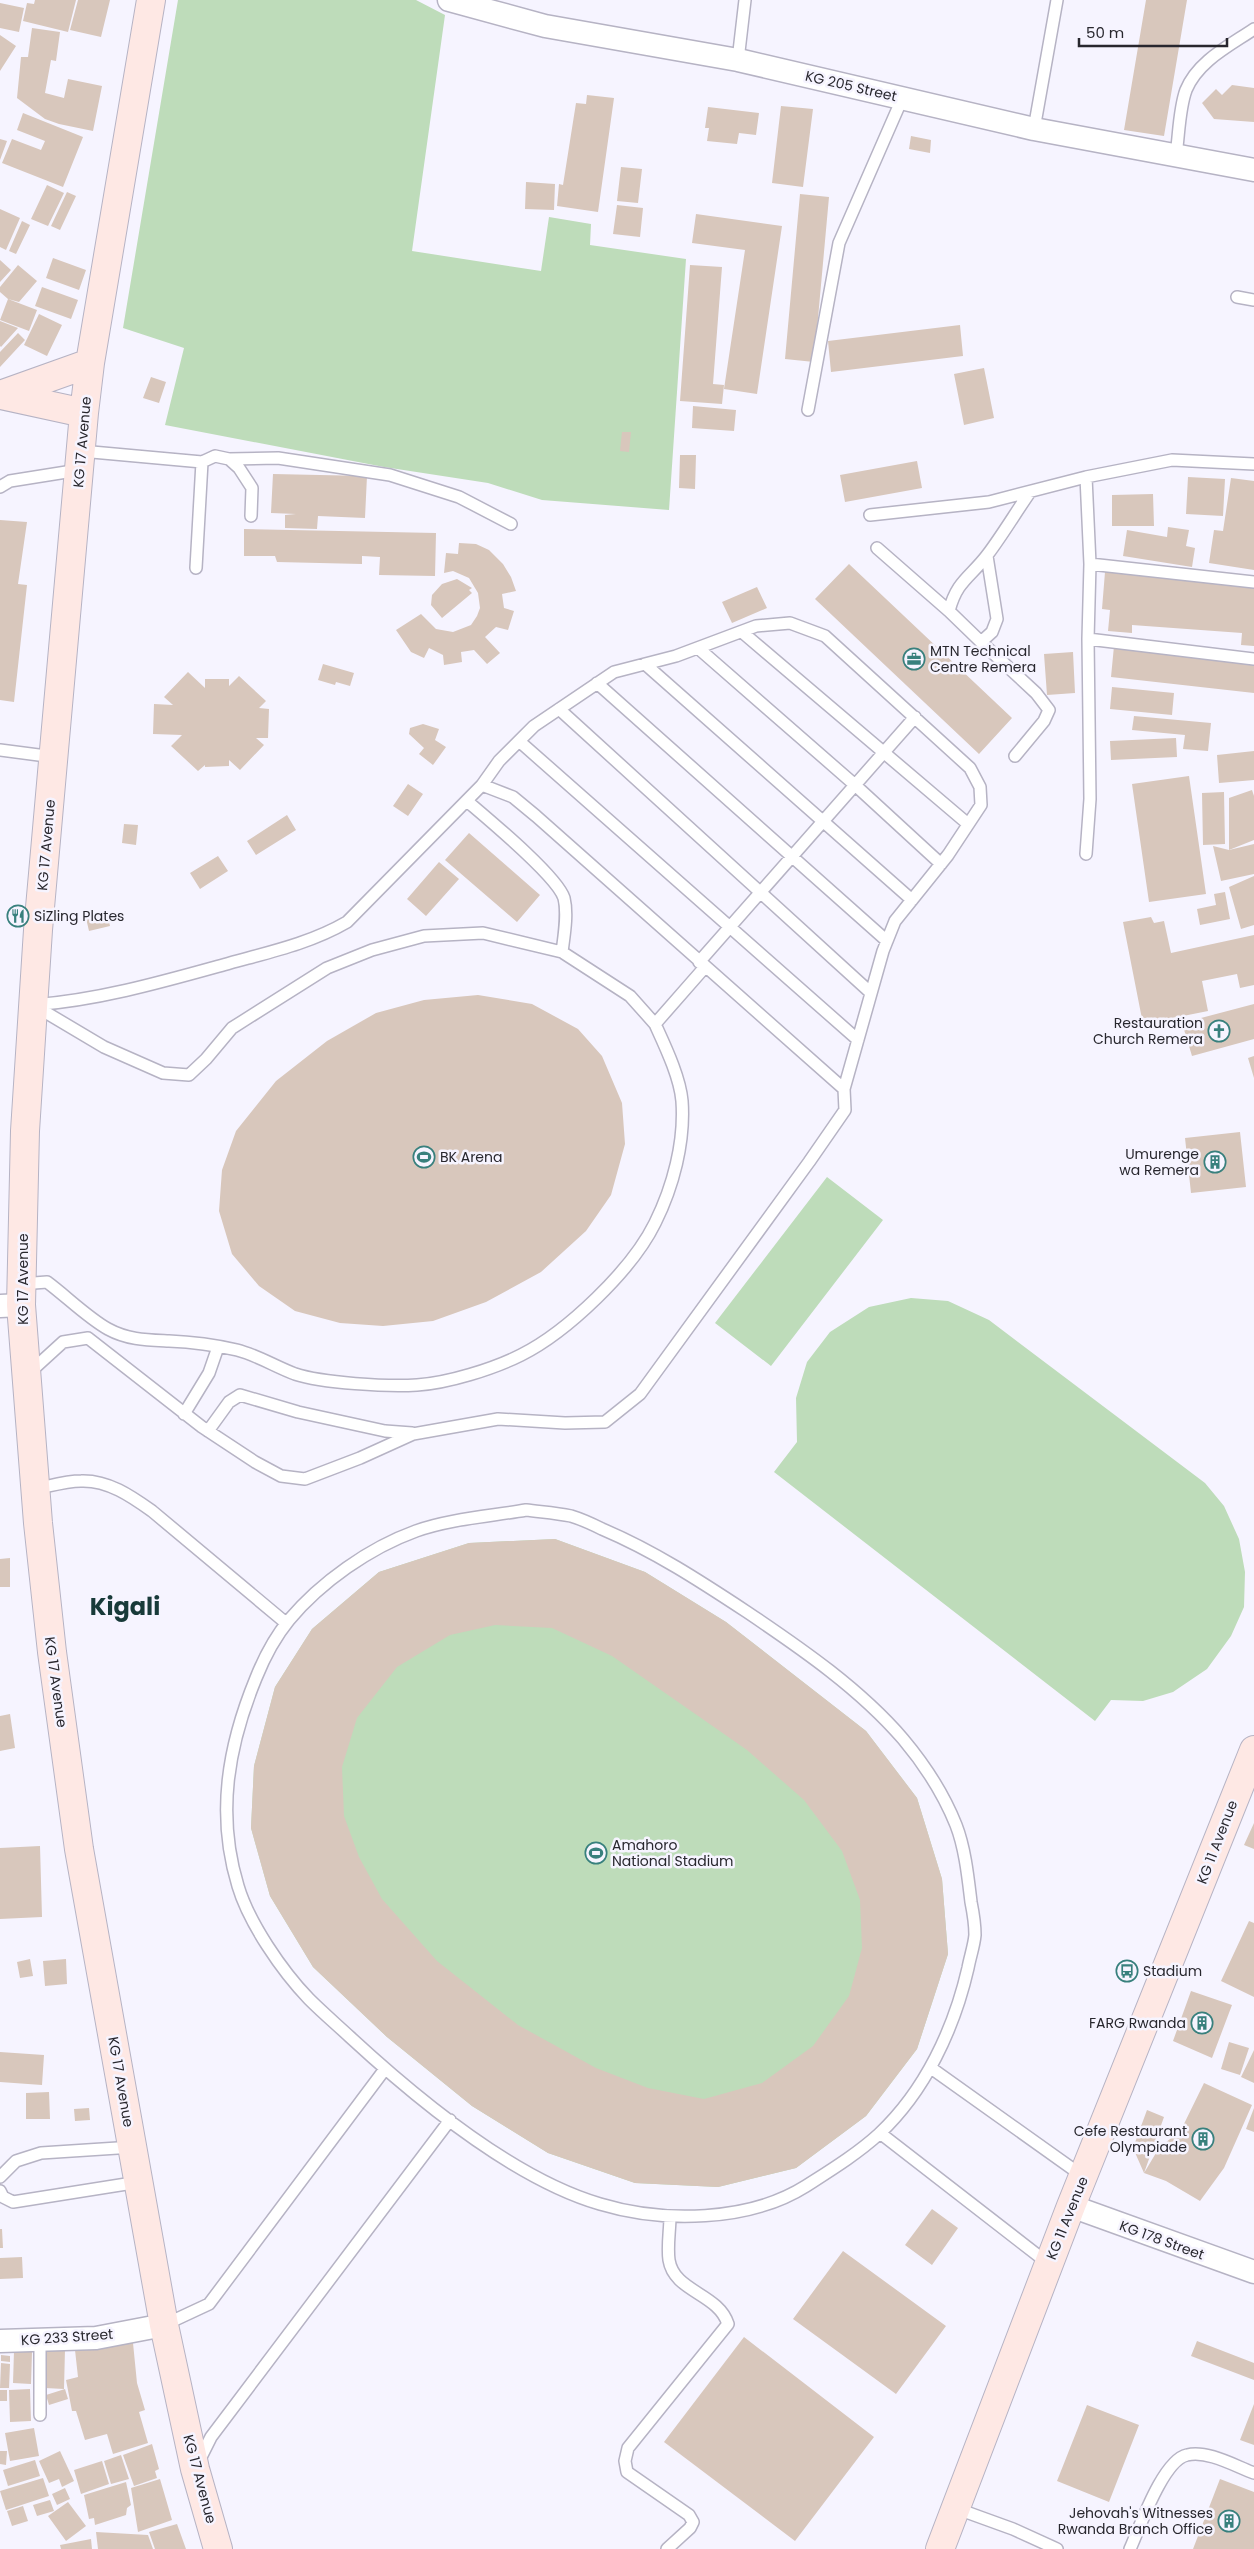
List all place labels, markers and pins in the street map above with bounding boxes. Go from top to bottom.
place label: MTN Technical Centre Remera [930,641,1036,677]
office icon: MTN Technical Centre Remera [902,647,926,671]
restaurant icon: SiZling Plates [6,904,30,928]
place label: SiZling Plates [34,906,124,926]
place label: Restauration Church Remera [1093,1013,1203,1049]
church icon: Restauration Church Remera [1207,1019,1231,1043]
place label: Umurenge wa Remera [1119,1144,1199,1180]
sports icon: BK Arena [412,1145,436,1169]
place label: BK Arena [440,1147,502,1167]
building icon: Umurenge wa Remera [1203,1150,1227,1174]
place label: Amahoro National Stadium [612,1835,733,1871]
sports icon: Amahoro National Stadium [584,1841,608,1865]
bus stop icon: Stadium [1115,1959,1139,1983]
place label: Stadium [1143,1961,1202,1981]
building icon: FARG Rwanda [1190,2011,1214,2035]
place label: FARG Rwanda [1089,2013,1186,2033]
place label: Cefe Restaurant Olympiade [1074,2121,1187,2157]
building icon: Cefe Restaurant Olympiade [1191,2127,1215,2151]
place label: Jehovah's Witnesses Rwanda Branch Office [1058,2503,1213,2539]
building icon: Jehovah's Witnesses Rwanda Branch Office [1217,2509,1241,2533]

